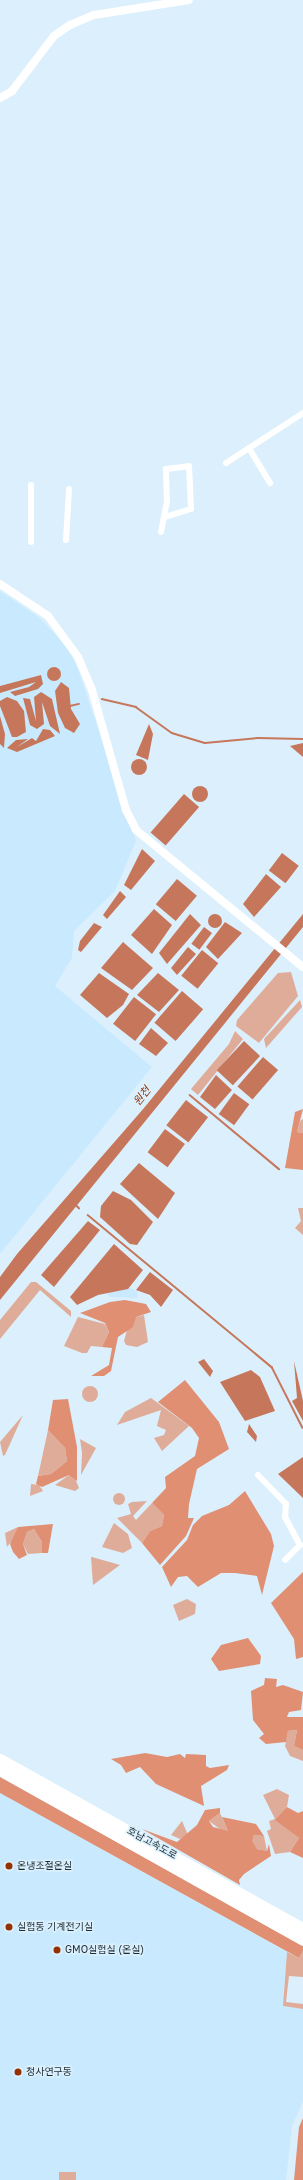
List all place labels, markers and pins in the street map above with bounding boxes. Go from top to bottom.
place label: 온냉조절온실 [17,1860,72,1872]
marker: 온냉조절온실 [4,1861,14,1871]
place label: 실험동 기계전기실 [17,1921,93,1933]
marker: 실험동 기계전기실 [4,1922,14,1932]
place label: GMO실험실 (온실) [65,1944,144,1956]
marker: GMO실험실 (온실) [52,1945,62,1955]
place label: 청사연구동 [26,2066,72,2078]
marker: 청사연구동 [13,2067,23,2077]

